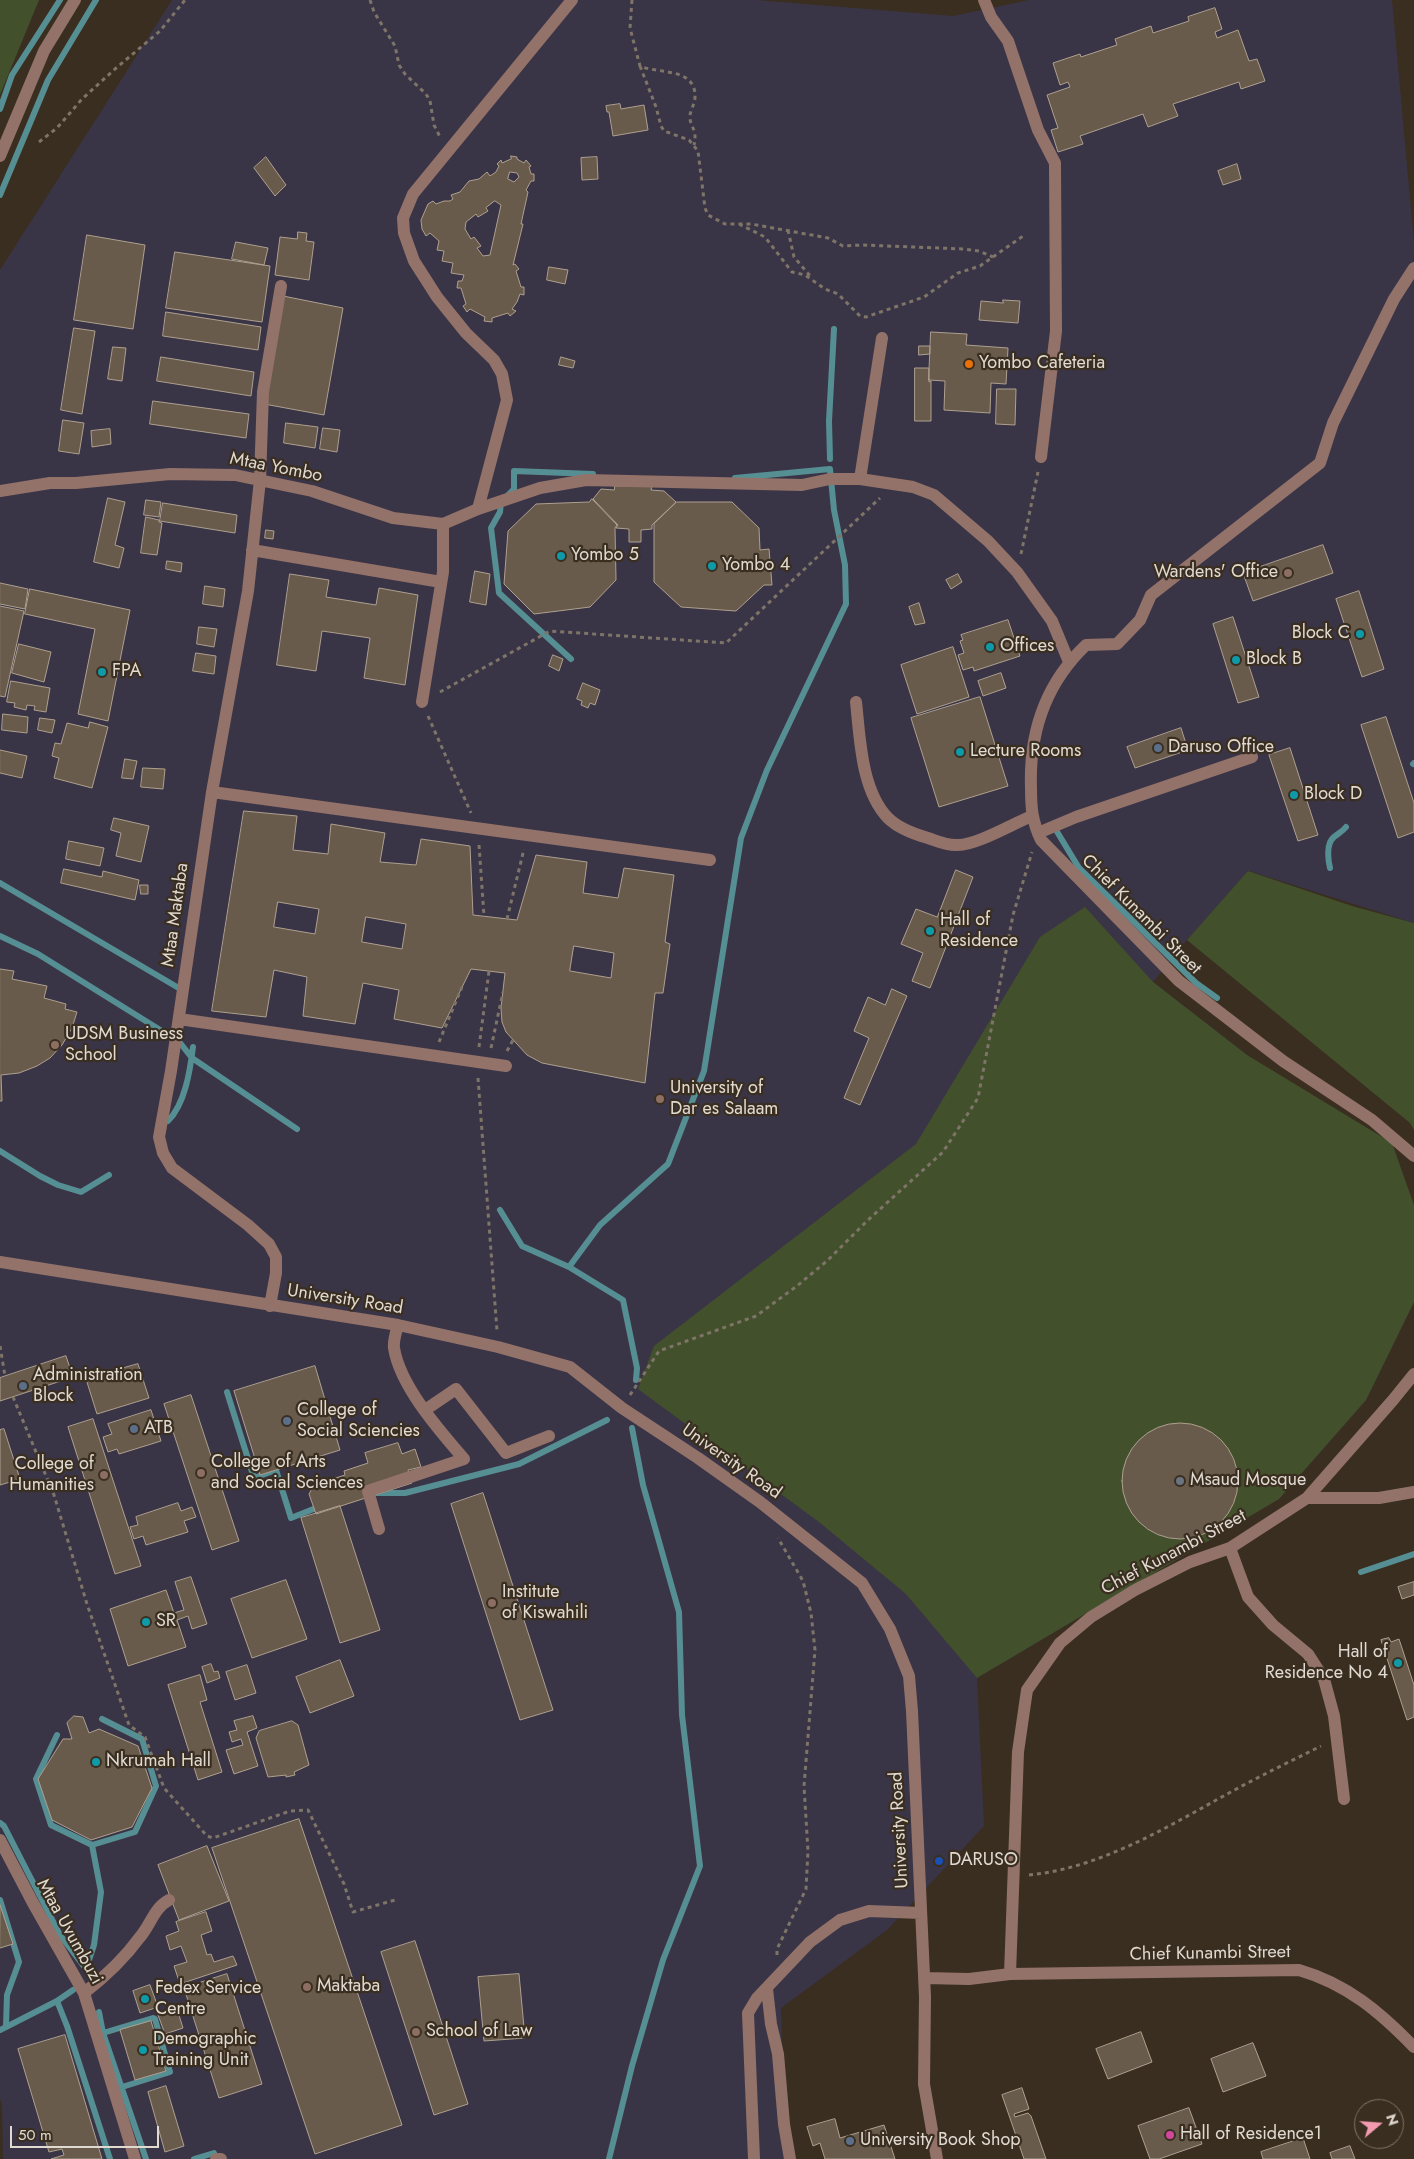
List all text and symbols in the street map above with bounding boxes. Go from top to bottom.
place label: Yombo Cafeteria [979,353,1105,375]
marker: Yombo Cafeteria [963,358,975,370]
street label: Mtaa Yombo [228,448,324,488]
place label: Yombo 5 [571,545,639,567]
marker: Yombo 5 [555,550,567,562]
place label: Yombo 4 [722,555,790,577]
marker: Yombo 4 [706,560,718,572]
place label: Wardens' Office [1154,562,1278,584]
marker: Wardens' Office [1282,567,1294,579]
place label: Block C [1292,623,1350,645]
marker: Block C [1354,628,1366,640]
place label: Offices [1000,636,1054,658]
marker: Offices [984,641,996,653]
place label: Block B [1246,649,1302,671]
marker: Block B [1230,654,1242,666]
place label: FPA [112,661,141,683]
marker: FPA [96,666,108,678]
place label: Daruso Office [1168,737,1274,759]
place label: Lecture Rooms [970,741,1081,763]
marker: Daruso Office [1152,742,1164,754]
marker: Lecture Rooms [954,746,966,758]
place label: Block D [1304,784,1362,806]
marker: Block D [1288,789,1300,801]
street label: Chief Kunambi Street [1077,851,1205,979]
street label: Mtaa Maktaba [158,862,194,968]
place label: Hall of Residence [940,910,1018,952]
marker: Hall of Residence [924,925,936,937]
place label: UDSM Business School [65,1024,183,1066]
marker: UDSM Business School [49,1039,61,1051]
place label: University of Dar es Salaam [670,1078,778,1120]
marker: University of Dar es Salaam [654,1093,666,1105]
street label: University Road [286,1280,404,1320]
place label: Administration Block [33,1365,143,1408]
marker: Administration Block [17,1380,29,1392]
place label: College of Social Sciencies [297,1400,420,1442]
marker: College of Social Sciencies [281,1415,293,1427]
place label: ATB [144,1418,173,1440]
street label: University Road [677,1420,785,1504]
marker: ATB [128,1423,140,1435]
place label: College of Arts and Social Sciences [211,1452,363,1495]
place label: College of Humanities [9,1454,94,1496]
marker: College of Arts and Social Sciences [195,1467,207,1479]
marker: College of Humanities [98,1469,110,1481]
place label: Msaud Mosque [1190,1470,1306,1492]
marker: Msaud Mosque [1174,1475,1186,1487]
street label: Chief Kunambi Street [1098,1506,1250,1600]
place label: Institute of Kiswahili [502,1582,588,1625]
marker: Institute of Kiswahili [486,1597,498,1609]
place label: SR [156,1611,176,1633]
marker: SR [140,1616,152,1628]
place label: Hall of Residence No 4 [1265,1642,1388,1685]
marker: Hall of Residence No 4 [1392,1657,1404,1669]
place label: Nkrumah Hall [106,1751,211,1773]
marker: Nkrumah Hall [90,1756,102,1768]
street label: University Road [886,1771,914,1889]
place label: DARUSO [949,1850,1018,1872]
marker: DARUSO [933,1855,945,1867]
street label: Mtaa Uvumbuzi [31,1876,107,1988]
street label: Chief Kunambi Street [1129,1942,1291,1966]
place label: Maktaba [317,1976,380,1998]
place label: Fedex Service Centre [155,1978,261,2020]
marker: Maktaba [301,1981,313,1993]
marker: Fedex Service Centre [139,1993,151,2005]
place label: School of Law [426,2021,532,2043]
marker: School of Law [410,2026,422,2038]
place label: Demographic Training Unit [153,2029,256,2072]
marker: Demographic Training Unit [137,2044,149,2056]
north arrow [1354,2099,1404,2149]
text: N [1381,2111,1404,2128]
scale bar [12,2116,161,2148]
text: 50 m [18,2124,52,2146]
place label: Hall of Residence1 [1180,2124,1322,2146]
marker: Hall of Residence1 [1164,2129,1176,2141]
place label: University Book Shop [860,2130,1020,2152]
marker: University Book Shop [844,2135,856,2147]

